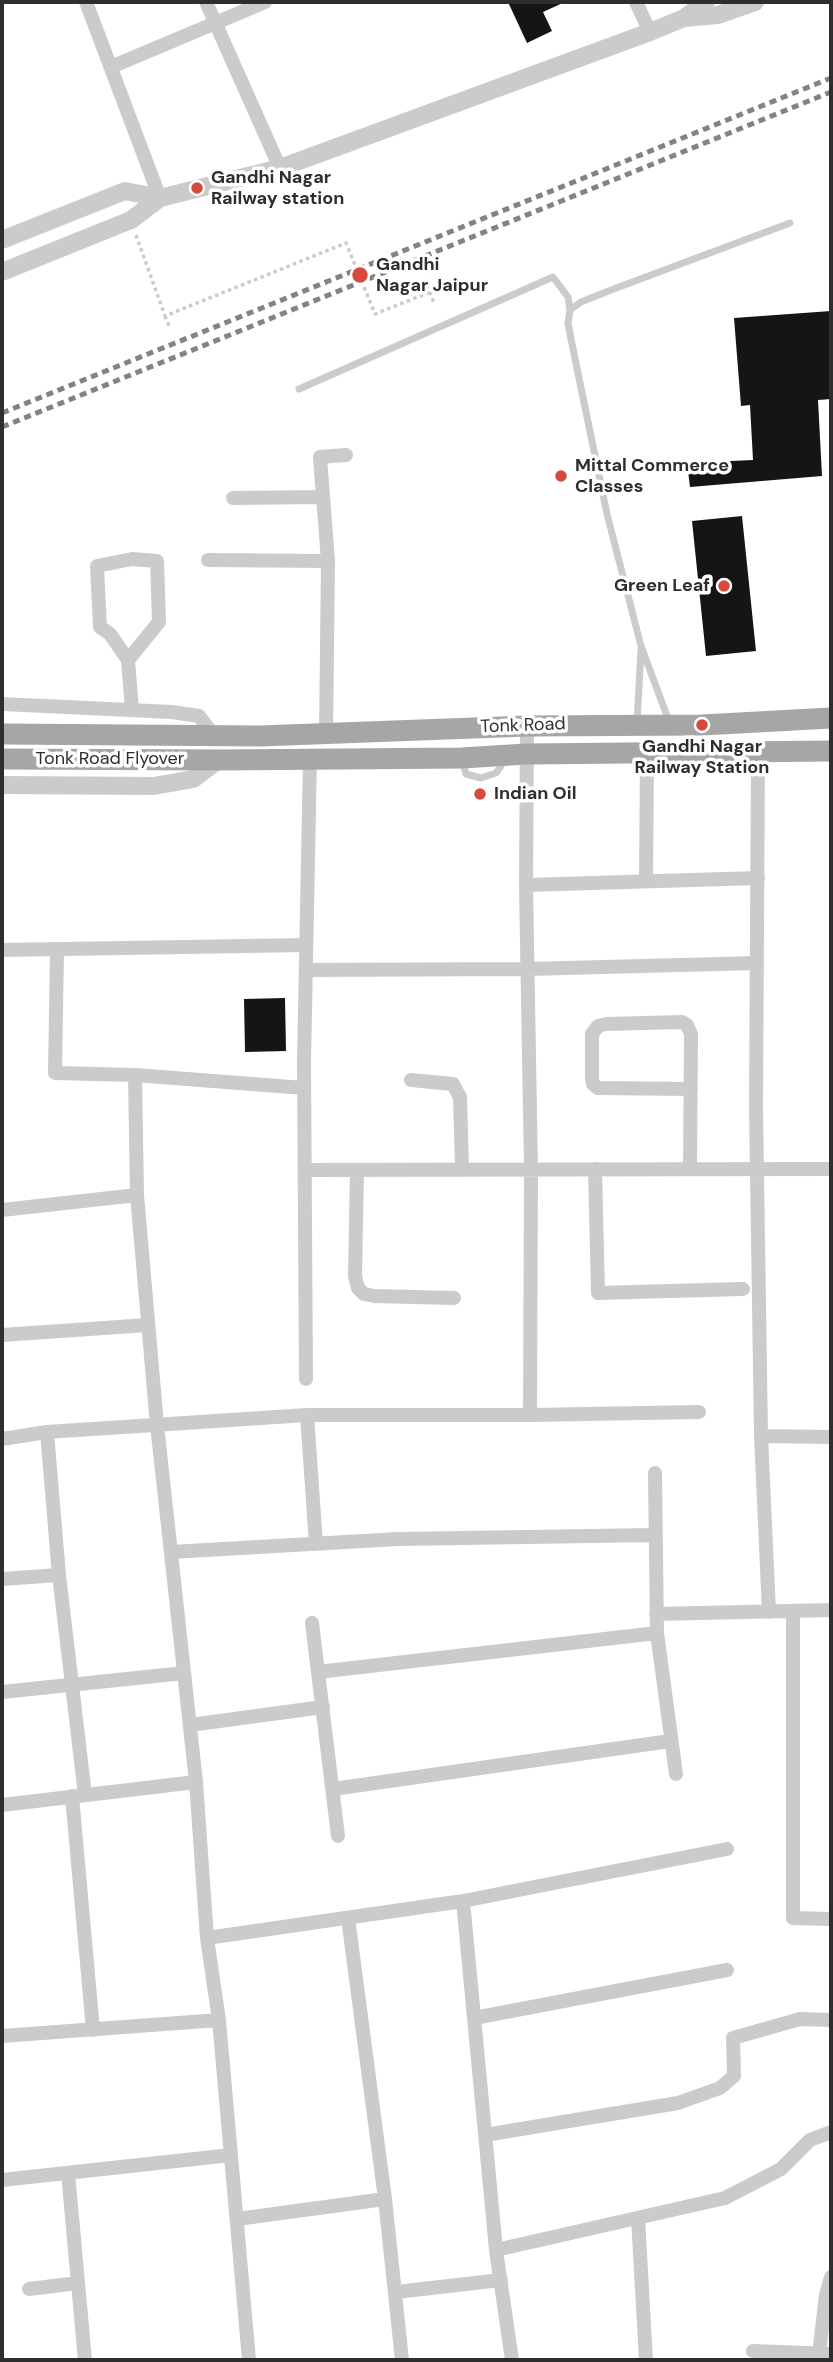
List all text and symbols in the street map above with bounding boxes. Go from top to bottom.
place label: Gandhi Nagar Railway station [211,167,344,210]
marker: Gandhi Nagar Railway station [189,180,205,196]
place label: Gandhi Nagar Jaipur [376,254,488,296]
marker: Gandhi Nagar Jaipur [350,265,370,285]
place label: Mittal Commerce Classes [575,455,729,498]
marker: Mittal Commerce Classes [553,468,569,484]
place label: Green Leaf [614,575,710,597]
marker: Green Leaf [716,578,732,594]
street label: Tonk Road [480,714,566,738]
marker: Gandhi Nagar Railway Station [694,717,710,733]
place label: Gandhi Nagar Railway Station [635,736,769,778]
street label: Tonk Road Flyover [36,748,184,770]
place label: Indian Oil [494,783,576,805]
marker: Indian Oil [472,786,488,802]

